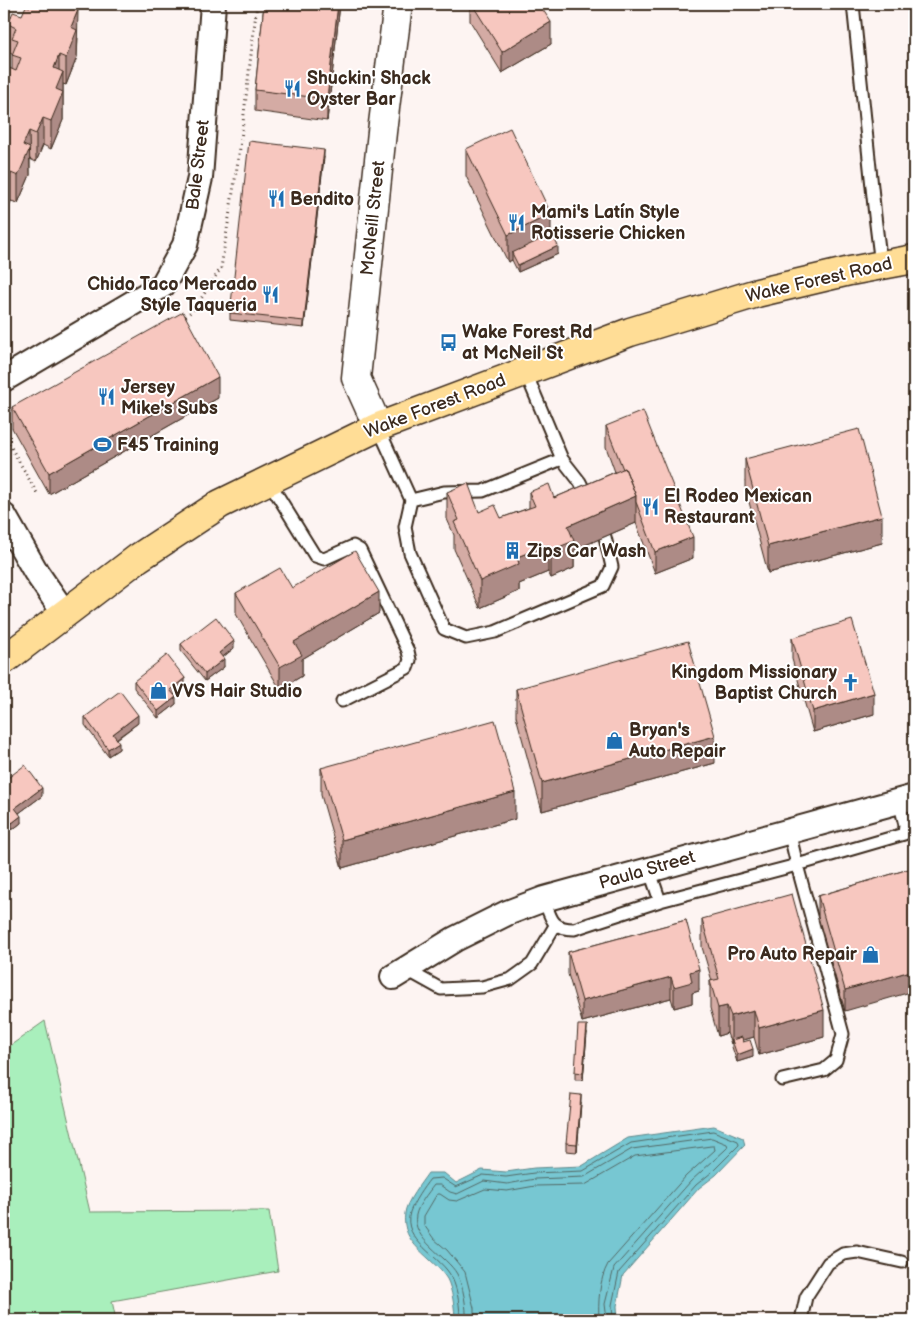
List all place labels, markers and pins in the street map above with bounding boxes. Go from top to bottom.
place label: Shuckin' Shack Oyster Bar [307,68,431,110]
restaurant icon: Shuckin' Shack Oyster Bar [283,78,303,98]
restaurant icon: Bendito [266,189,286,209]
place label: Bendito [290,189,354,210]
place label: Mami's Latín Style Rotisserie Chicken [531,202,685,244]
restaurant icon: Mami's Latín Style Rotisserie Chicken [507,212,527,232]
place label: Chido Taco Mercado Style Taqueria [87,274,257,316]
restaurant icon: Chido Taco Mercado Style Taqueria [261,284,281,304]
place label: Wake Forest Rd at McNeil St [462,322,593,364]
bus stop icon: Wake Forest Rd at McNeil St [438,332,458,352]
place label: Jersey Mike's Subs [121,377,218,419]
restaurant icon: Jersey Mike's Subs [97,387,117,407]
sports icon: F45 Training [93,435,113,455]
place label: F45 Training [117,435,219,456]
place label: El Rodeo Mexican Restaurant [664,486,812,528]
restaurant icon: El Rodeo Mexican Restaurant [640,496,660,516]
building icon: Zips Car Wash [503,541,523,561]
place label: Zips Car Wash [527,541,646,562]
place label: Kingdom Missionary Baptist Church [671,662,838,704]
church icon: Kingdom Missionary Baptist Church [841,672,861,692]
shop icon: VVS Hair Studio [148,681,168,701]
place label: VVS Hair Studio [172,681,302,702]
place label: Bryan's Auto Repair [628,720,727,762]
shop icon: Bryan's Auto Repair [605,730,625,750]
place label: Pro Auto Repair [727,944,858,965]
shop icon: Pro Auto Repair [861,944,881,964]

